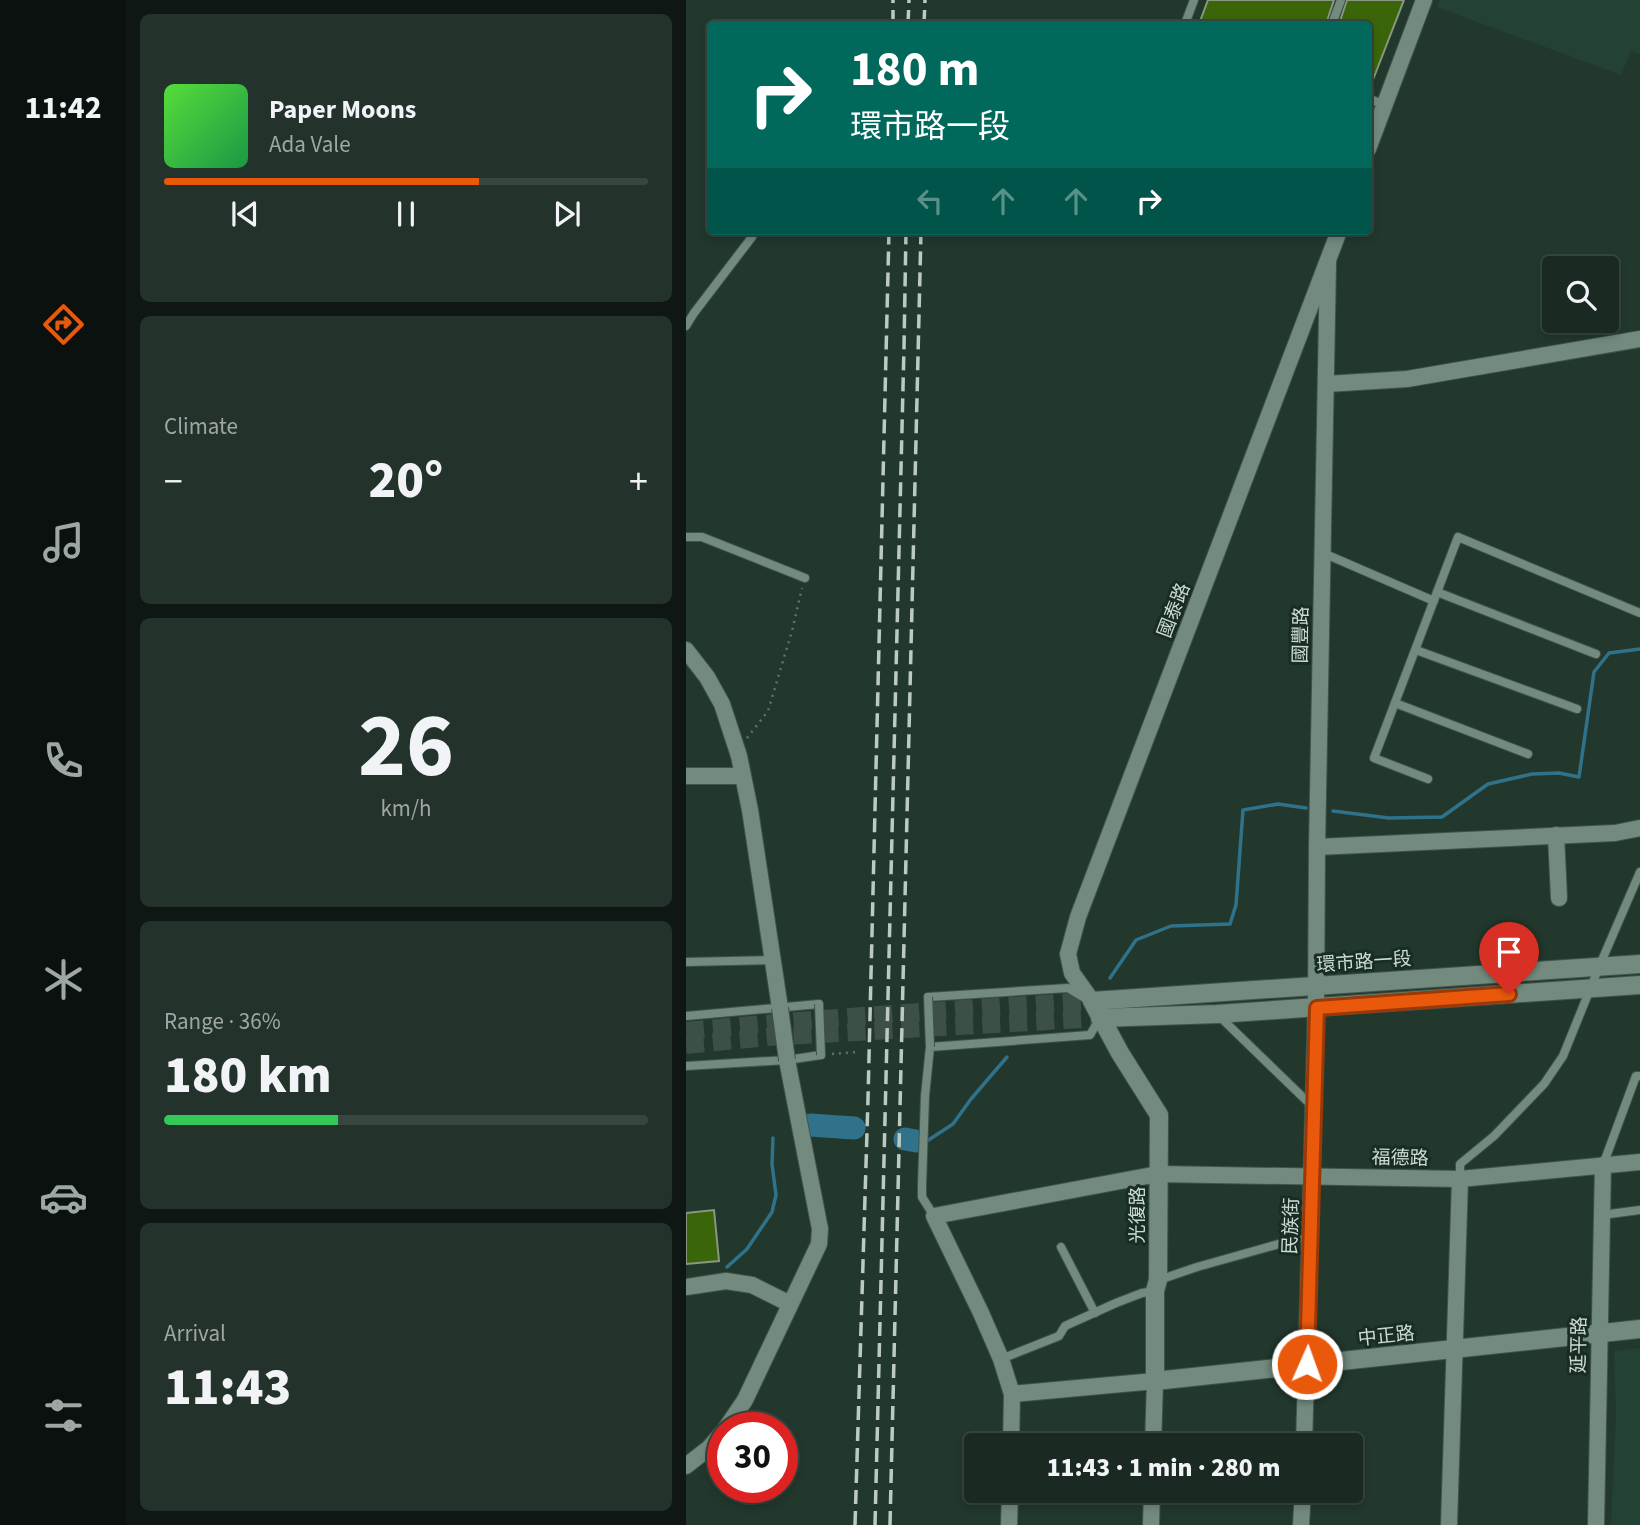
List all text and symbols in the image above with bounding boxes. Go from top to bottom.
text: 180 m [850,35,979,105]
icon: right [735,49,826,140]
text: 11:42 [24,85,102,131]
text: Paper Moons [269,91,416,128]
text: 環市路一段 [850,104,1010,150]
text: Ada Vale [269,128,351,161]
icon: left [911,182,949,220]
icon: ahead [984,182,1022,220]
icon: ahead [1057,182,1095,220]
icon: right [1130,182,1168,220]
icon: previous [226,195,264,233]
icon: pause [387,195,425,233]
icon: next [548,195,586,233]
map controls [1542,256,1619,333]
button: search [1542,256,1619,333]
icon: directions [39,300,88,349]
text: Climate [164,410,238,443]
text: 20° [369,444,443,518]
text: − [164,455,183,509]
text: + [629,455,648,509]
icon: music [39,518,88,567]
street label: 國泰路 [1152,579,1197,642]
street label: 國豐路 [1288,606,1315,664]
text: 26 [358,682,454,811]
icon: phone [39,736,88,785]
text: km/h [380,792,432,825]
pin [1479,922,1539,994]
icon: arrive [1490,933,1528,971]
street label: 環市路一段 [1316,946,1412,979]
icon: climate [39,955,88,1004]
text: Range · 36% [164,1005,281,1038]
text: 180 km [164,1039,332,1113]
street label: 福德路 [1371,1145,1429,1172]
icon: car [39,1173,88,1222]
street label: 光復路 [1125,1186,1152,1244]
street label: 民族街 [1277,1197,1306,1255]
street label: 延平路 [1566,1316,1593,1374]
text: Arrival [164,1317,226,1350]
street label: 中正路 [1356,1320,1416,1353]
position arrow [1270,1327,1344,1401]
text: 11:43 [164,1351,291,1425]
icon: filters [39,1391,88,1440]
speed limit sign: 30 [707,1412,798,1503]
text: 11:43 · 1 min · 280 m [1047,1449,1280,1486]

